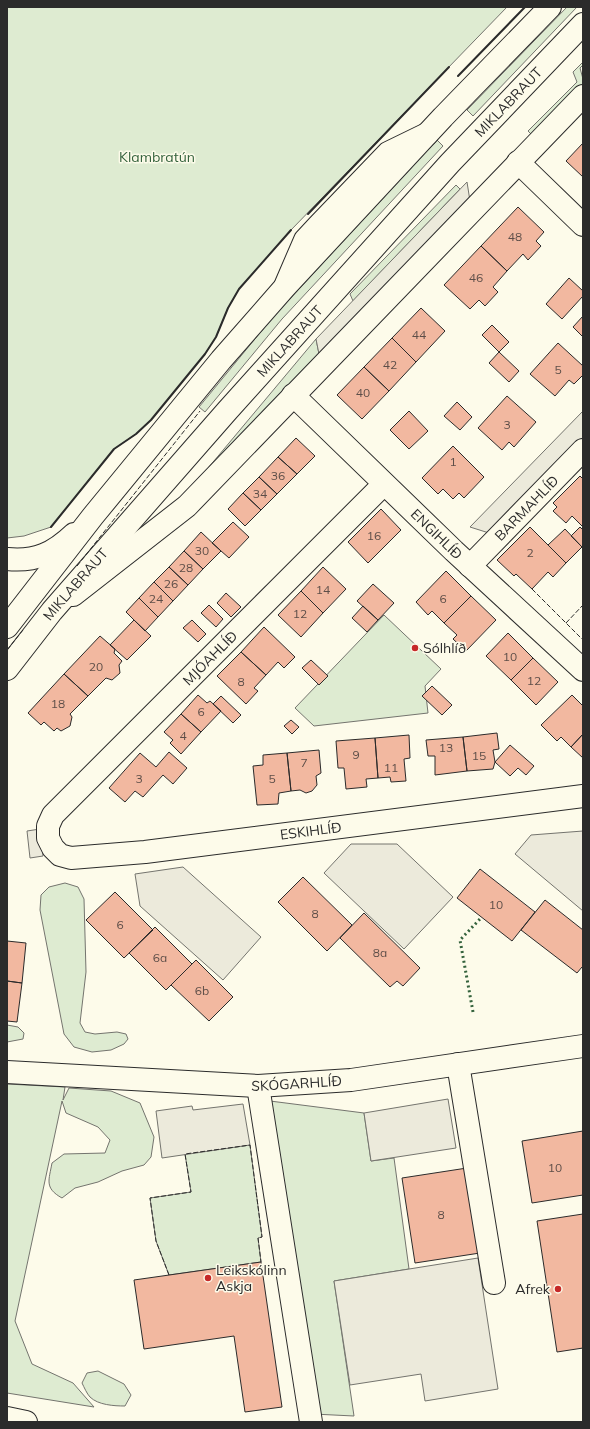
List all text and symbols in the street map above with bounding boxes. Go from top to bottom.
street label: MIKLABRAUT [471,63,546,141]
park label: Klambratún [119,148,195,166]
house number: 48 [508,229,522,244]
house number: 46 [469,270,483,285]
street label: MIKLABRAUT [253,301,327,381]
house number: 44 [412,327,426,342]
house number: 42 [383,357,397,372]
house number: 5 [554,362,562,377]
house number: 40 [356,385,370,400]
house number: 3 [503,417,511,432]
house number: 1 [449,454,457,469]
house number: 36 [271,468,285,483]
street label: BARMAHLÍÐ [491,472,562,544]
house number: 34 [253,486,267,501]
street label: ENGIHLÍÐ [407,505,466,563]
house number: 16 [367,528,381,543]
house number: 30 [195,543,209,558]
street label: MIKLABRAUT [39,544,112,624]
house number: 2 [526,545,534,560]
house number: 28 [179,560,193,575]
house number: 26 [164,576,178,591]
house number: 14 [316,582,330,597]
house number: 24 [149,591,163,606]
house number: 6 [439,591,447,606]
house number: 12 [293,606,307,621]
street label: MJÓAHLÍÐ [179,627,241,689]
place label: Sólhlíð [423,639,466,657]
marker: Sólhlíð [410,643,420,653]
house number: 10 [503,649,517,664]
house number: 20 [89,659,103,674]
house number: 12 [527,673,541,688]
house number: 8 [237,674,245,689]
house number: 18 [51,696,65,711]
house number: 6 [197,704,205,719]
house number: 4 [179,728,187,743]
house number: 13 [439,740,453,755]
house number: 9 [352,747,360,762]
house number: 15 [472,748,486,763]
house number: 7 [300,755,308,770]
house number: 11 [384,760,398,775]
house number: 3 [135,771,143,786]
house number: 5 [268,771,276,786]
street label: ESKIHLÍÐ [279,818,343,844]
house number: 10 [489,897,503,912]
house number: 8 [311,906,319,921]
house number: 6 [116,917,124,932]
house number: 8a [373,945,387,960]
house number: 6a [153,950,167,965]
house number: 6b [195,983,209,998]
street label: SKÓGARHLÍÐ [251,1072,342,1095]
house number: 10 [548,1160,562,1175]
house number: 8 [437,1207,445,1222]
place label: Leikskólinn Askja [216,1261,287,1295]
marker: Leikskólinn Askja [203,1273,213,1283]
place label: Afrek [515,1280,551,1298]
marker: Afrek [553,1284,563,1294]

